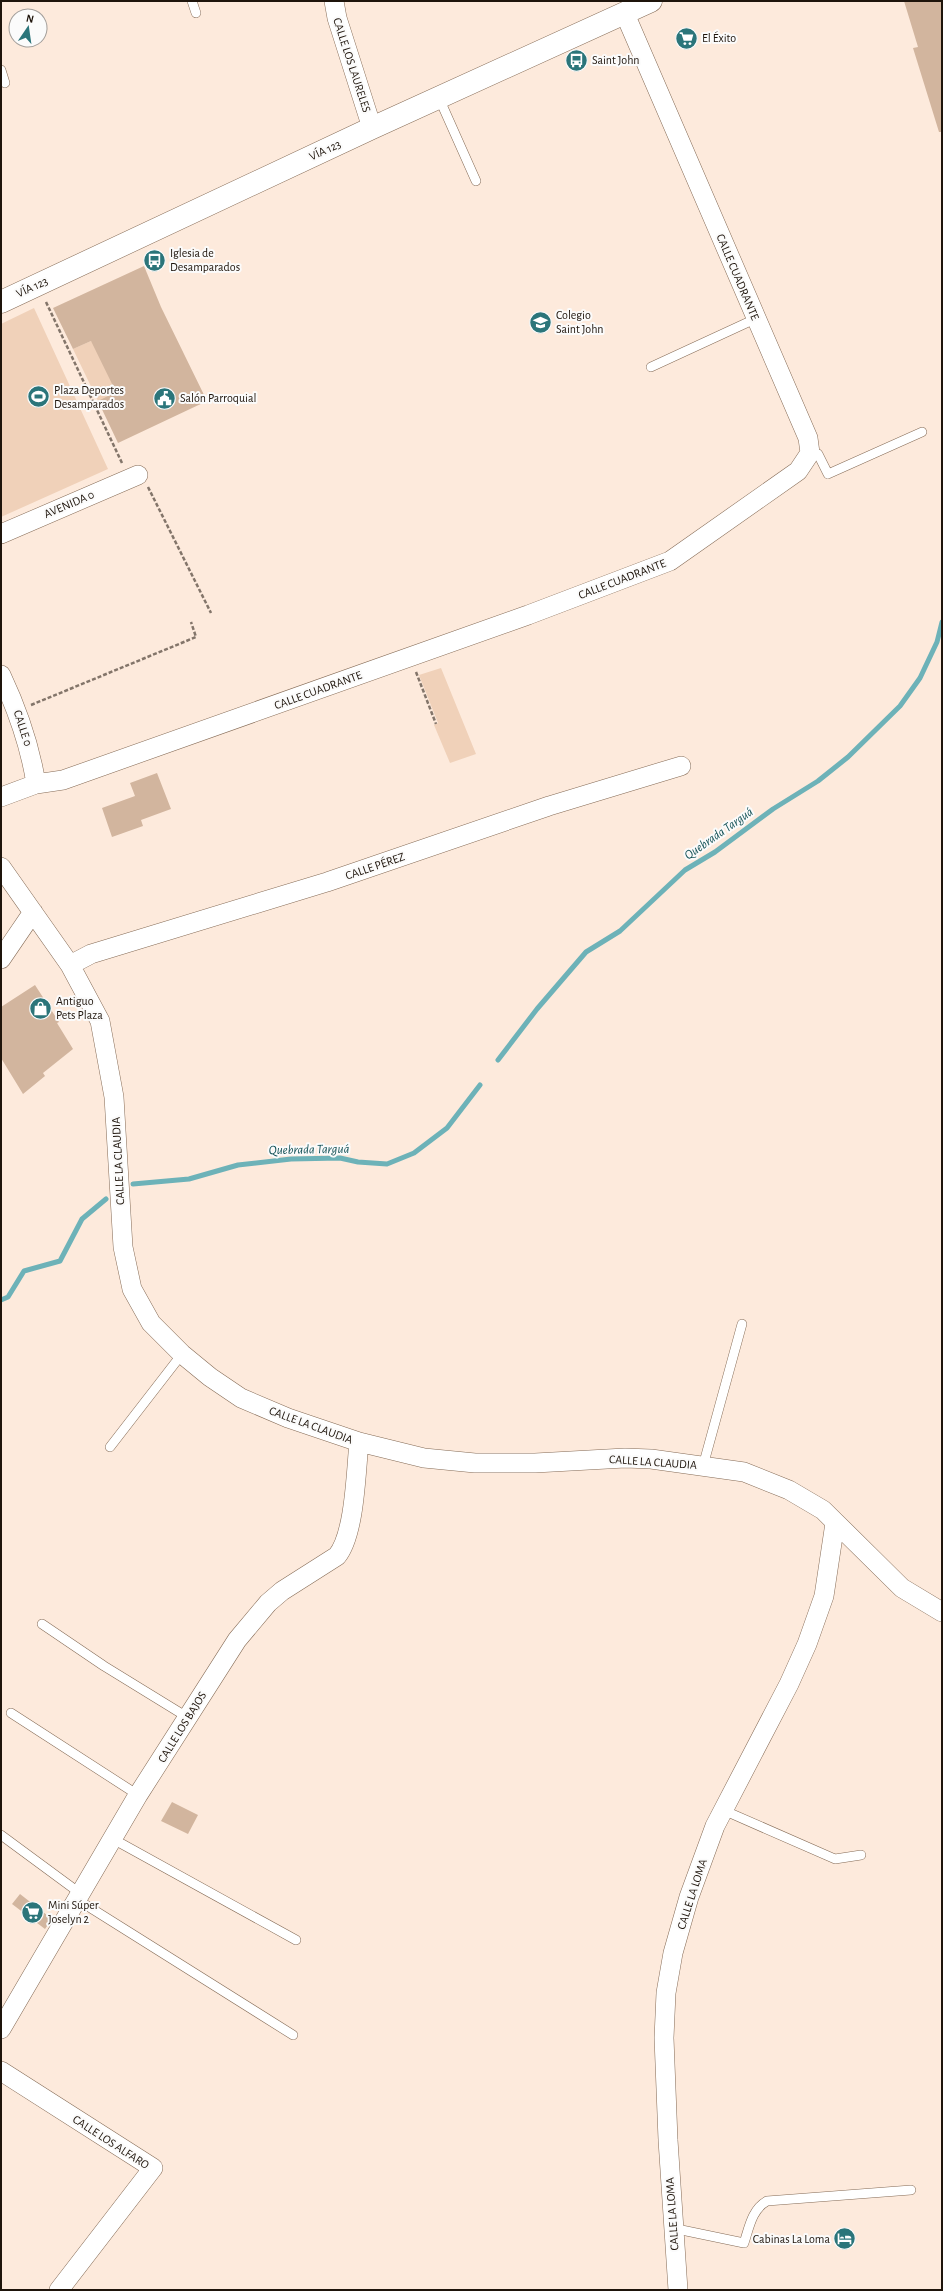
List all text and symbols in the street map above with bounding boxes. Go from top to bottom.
north arrow [8,8,48,48]
text: N [25,13,35,25]
street label: CALLE LOS LAURELES [331,16,373,114]
supermarket icon: El Éxito [673,25,699,51]
place label: El Éxito [702,31,736,44]
bus stop icon: Saint John [563,47,589,73]
place label: Saint John [592,54,640,66]
street label: VÍA 123 [307,137,343,163]
street label: CALLE CUADRANTE [714,232,762,322]
bus stop icon: Iglesia de Desamparados [142,247,168,273]
place label: Iglesia de Desamparados [170,247,240,273]
street label: VÍA 123 [14,274,50,300]
school or university icon: Colegio Saint John [528,309,554,335]
place label: Colegio Saint John [556,309,604,335]
sports icon: Plaza Deportes Desamparados [25,384,51,410]
place label: Plaza Deportes Desamparados [54,384,124,410]
public building icon: Salón Parroquial [152,385,178,411]
place label: Salón Parroquial [180,392,257,404]
street label: AVENIDA 0 [42,488,96,520]
street label: CALLE CUADRANTE [577,557,668,601]
street label: CALLE CUADRANTE [273,668,364,711]
street label: CALLE 0 [12,708,34,748]
water label: Quebrada Targuá [682,805,756,862]
street label: CALLE PÉREZ [344,849,406,882]
shop icon: Antiguo Pets Plaza [27,995,53,1021]
place label: Antiguo Pets Plaza [56,995,103,1021]
street label: CALLE LA CLAUDIA [110,1117,126,1205]
water label: Quebrada Targuá [269,1143,350,1157]
street label: CALLE LA CLAUDIA [267,1404,355,1446]
street label: CALLE LA CLAUDIA [609,1453,697,1471]
street label: CALLE LOS BAJOS [155,1689,209,1765]
street label: CALLE LA LOMA [675,1857,709,1931]
supermarket icon: Mini Súper Joselyn 2 [20,1899,46,1925]
place label: Mini Súper Joselyn 2 [48,1899,99,1926]
street label: CALLE LOS ALFARO [71,2113,152,2171]
street label: CALLE LA LOMA [663,2177,681,2251]
hotel icon: Cabinas La Loma [832,2226,858,2252]
place label: Cabinas La Loma [753,2233,830,2245]

